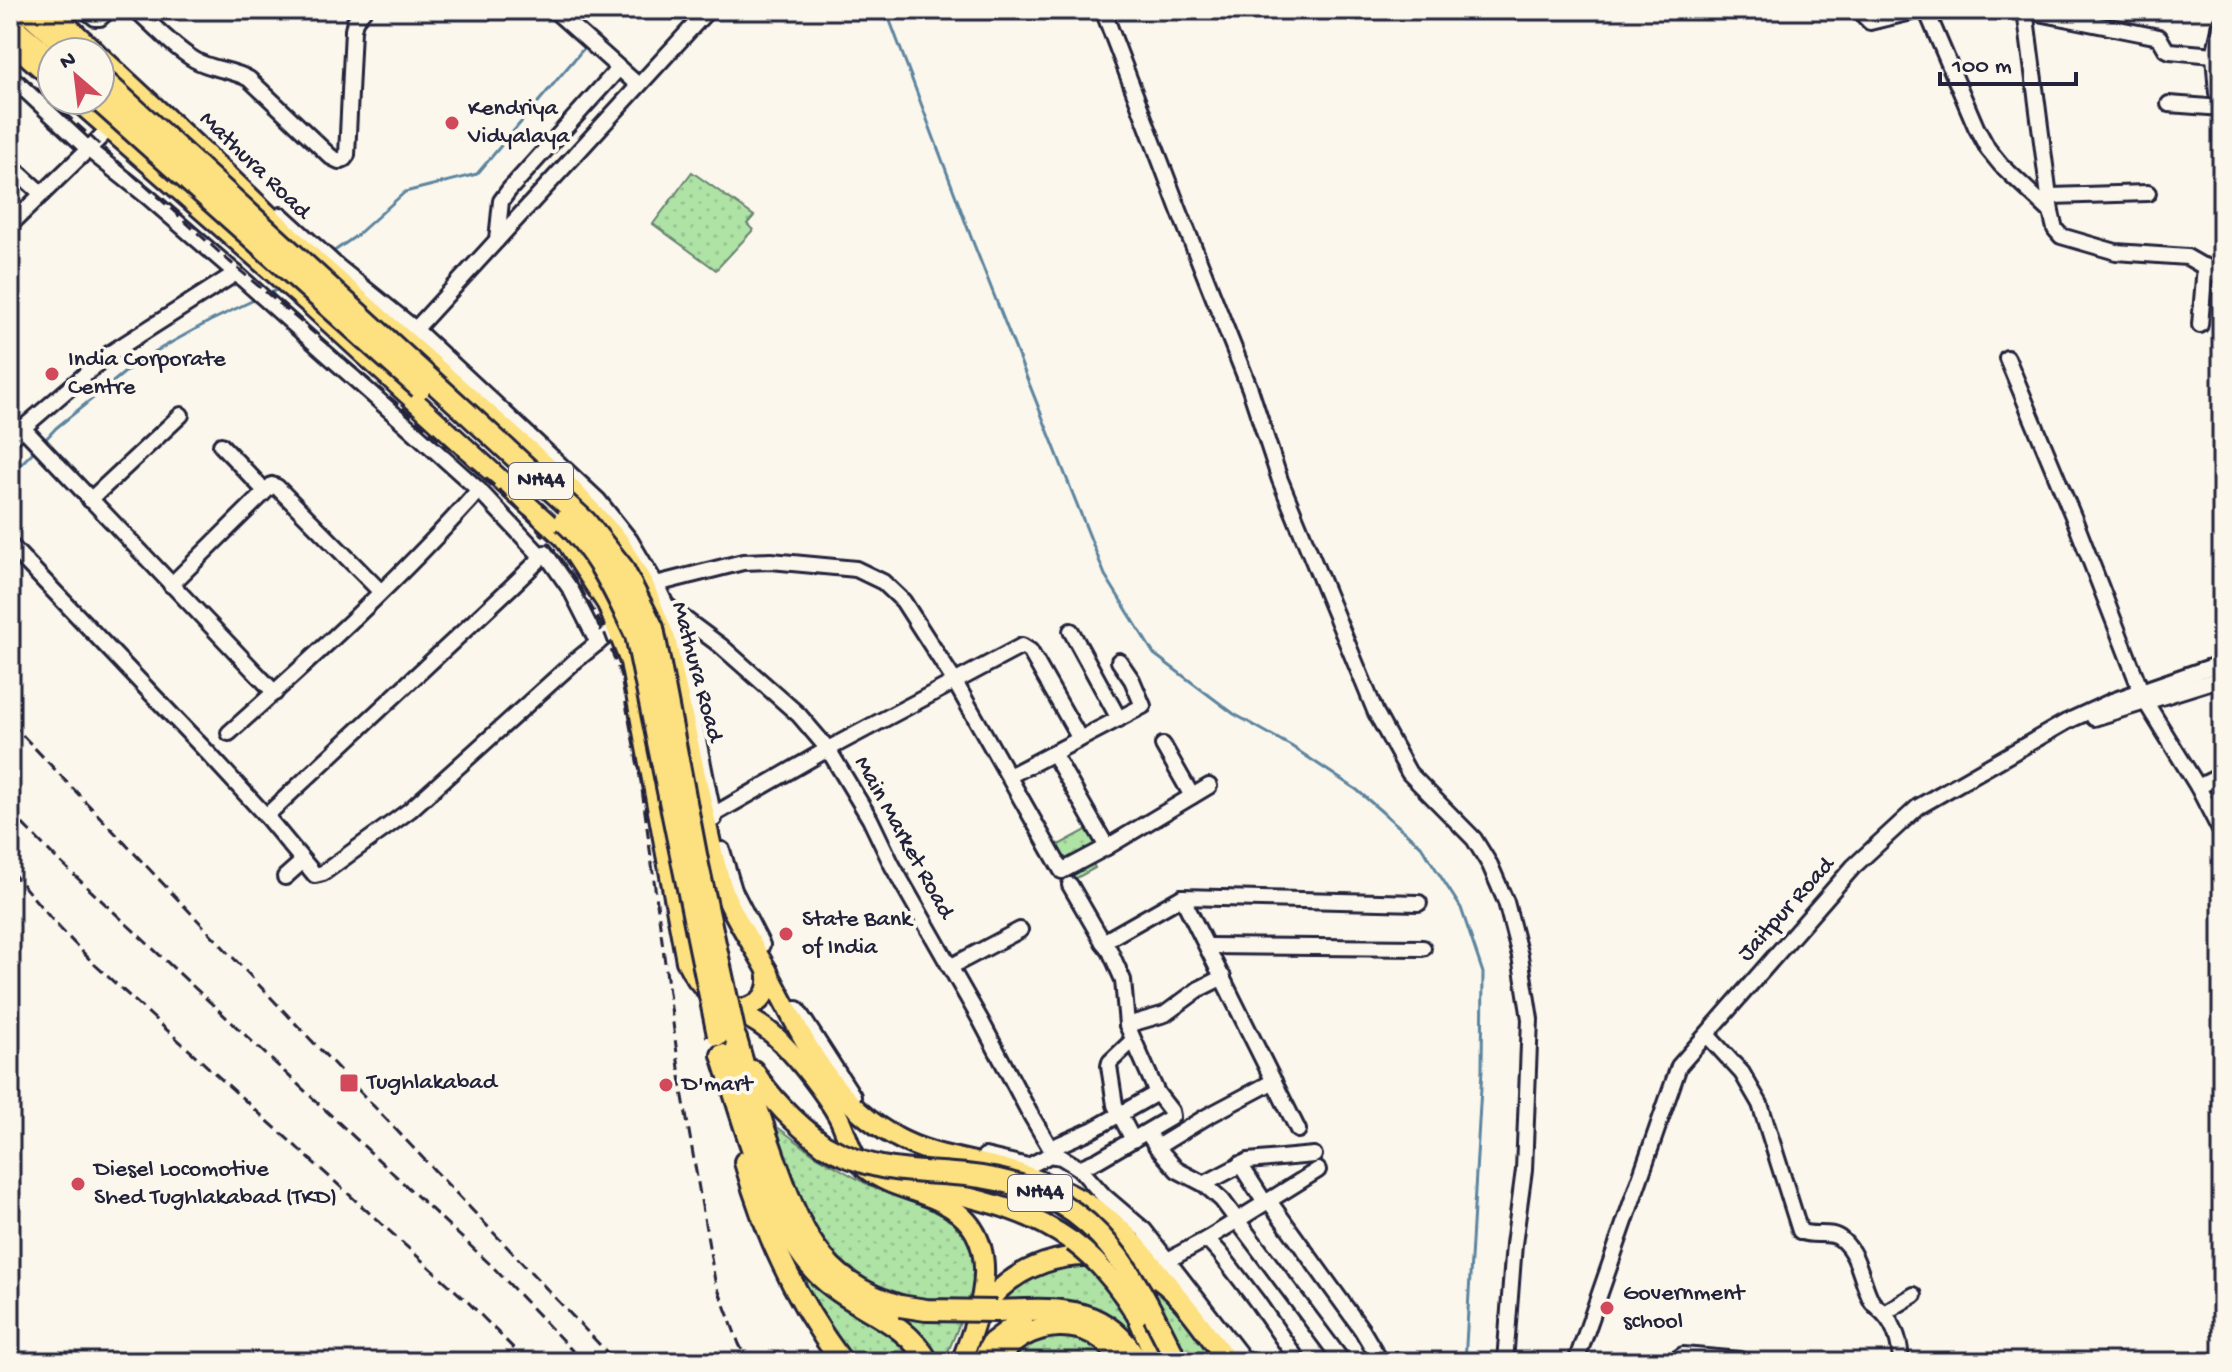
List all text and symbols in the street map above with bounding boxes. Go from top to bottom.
north arrow [36,36,116,116]
scale bar [1940,36,2076,86]
text: N [56,47,81,77]
text: 100 m [1951,53,2012,82]
place label: Kendriya Vidyalaya [467,95,570,152]
street label: Mathura Road [192,106,317,228]
marker: Kendriya Vidyalaya [443,114,461,132]
place label: India Corporate Centre [68,346,226,403]
marker: India Corporate Centre [43,365,61,383]
road number: NH44 [509,463,573,499]
street label: Mathura Road [663,599,729,747]
street label: Main Market Road [846,751,961,926]
street label: Jaitpur Road [1732,850,1843,968]
place label: State Bank of India [802,906,914,963]
marker: State Bank of India [777,925,795,943]
place label: Tughlakabad [365,1069,499,1098]
place label: D'mart [680,1071,755,1100]
marker: Tughlakabad [338,1072,360,1094]
marker: D'mart [657,1076,675,1094]
place label: Diesel Locomotive Shed Tughlakabad (TKD) [92,1156,337,1213]
marker: Diesel Locomotive Shed Tughlakabad (TKD) [69,1175,87,1193]
road number: NH44 [1008,1175,1072,1211]
place label: Government school [1623,1280,1746,1337]
marker: Government school [1598,1299,1616,1317]

